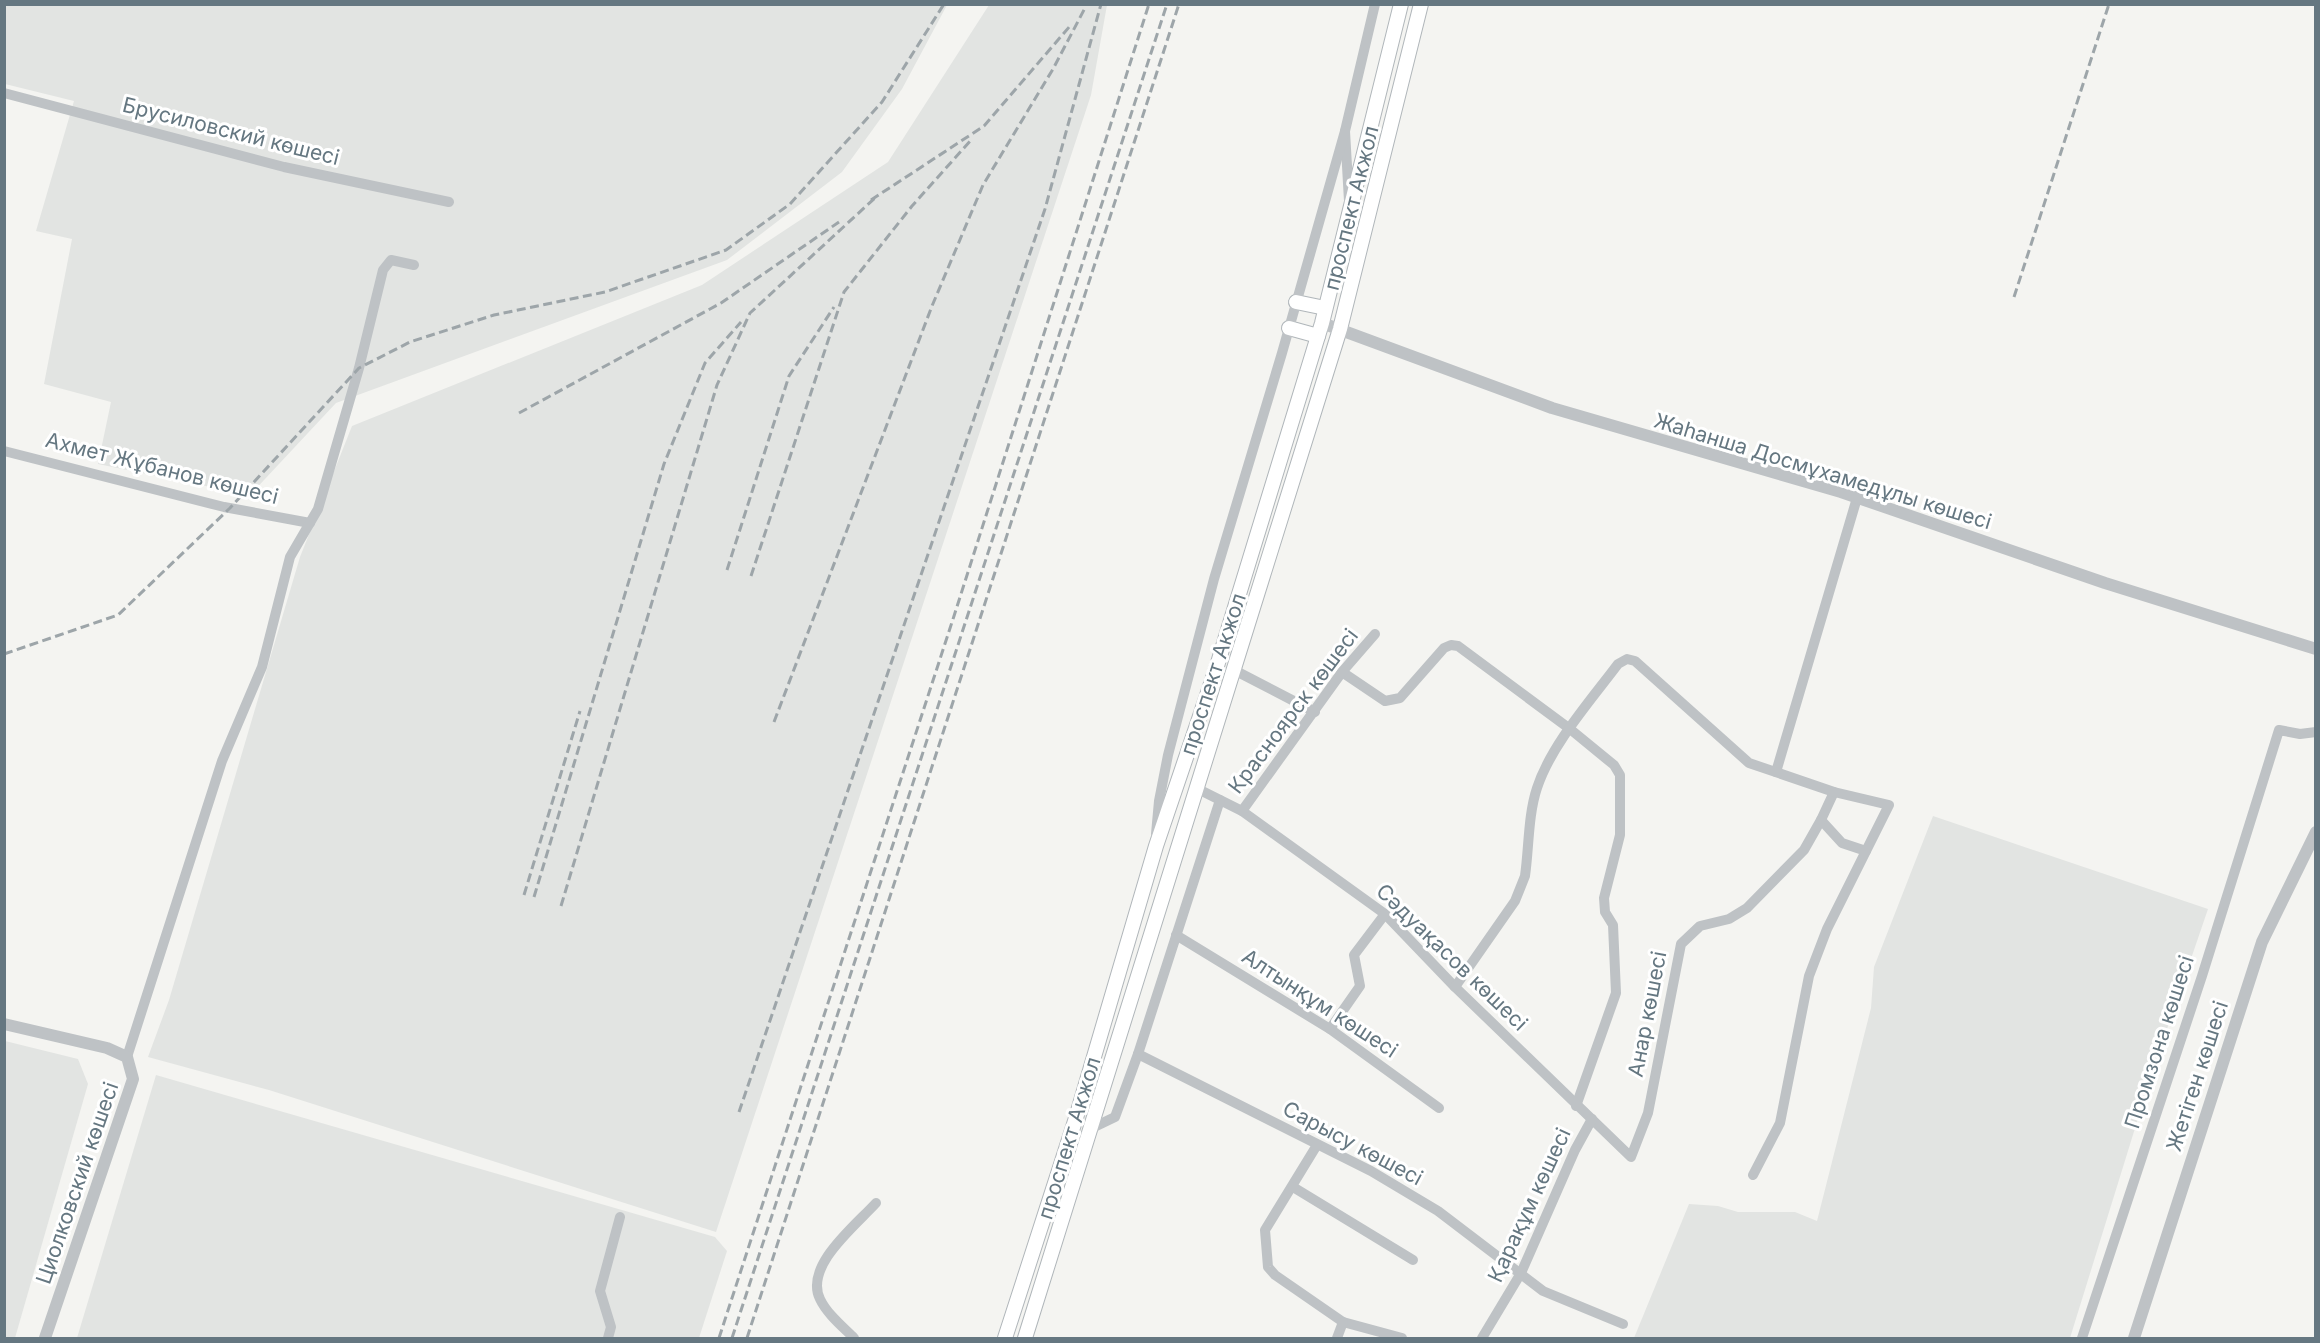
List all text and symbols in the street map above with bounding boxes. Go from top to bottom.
street label: Брусиловский көшесі [120,92,342,170]
street label: проспект Акжол [1318,123,1384,293]
street label: Жаһанша Досмұхамедұлы көшесі [1651,408,1995,534]
street label: Ахмет Жұбанов көшесі [43,427,281,509]
street label: проспект Акжол [1175,590,1251,758]
street label: Красноярск көшесі [1223,624,1363,798]
street label: Сәдуақасов көшесі [1371,878,1533,1036]
street label: Алтынқұм көшесі [1238,943,1402,1063]
street label: Анар көшесі [1623,949,1671,1079]
street label: Промзона көшесі [2119,952,2199,1132]
street label: Жетіген көшесі [2161,998,2233,1154]
street label: проспект Акжол [1032,1054,1106,1222]
street label: Циолковский көшесі [31,1079,123,1287]
street label: Сарысу көшесі [1279,1096,1427,1190]
street label: Қарақұм көшесі [1482,1124,1576,1286]

